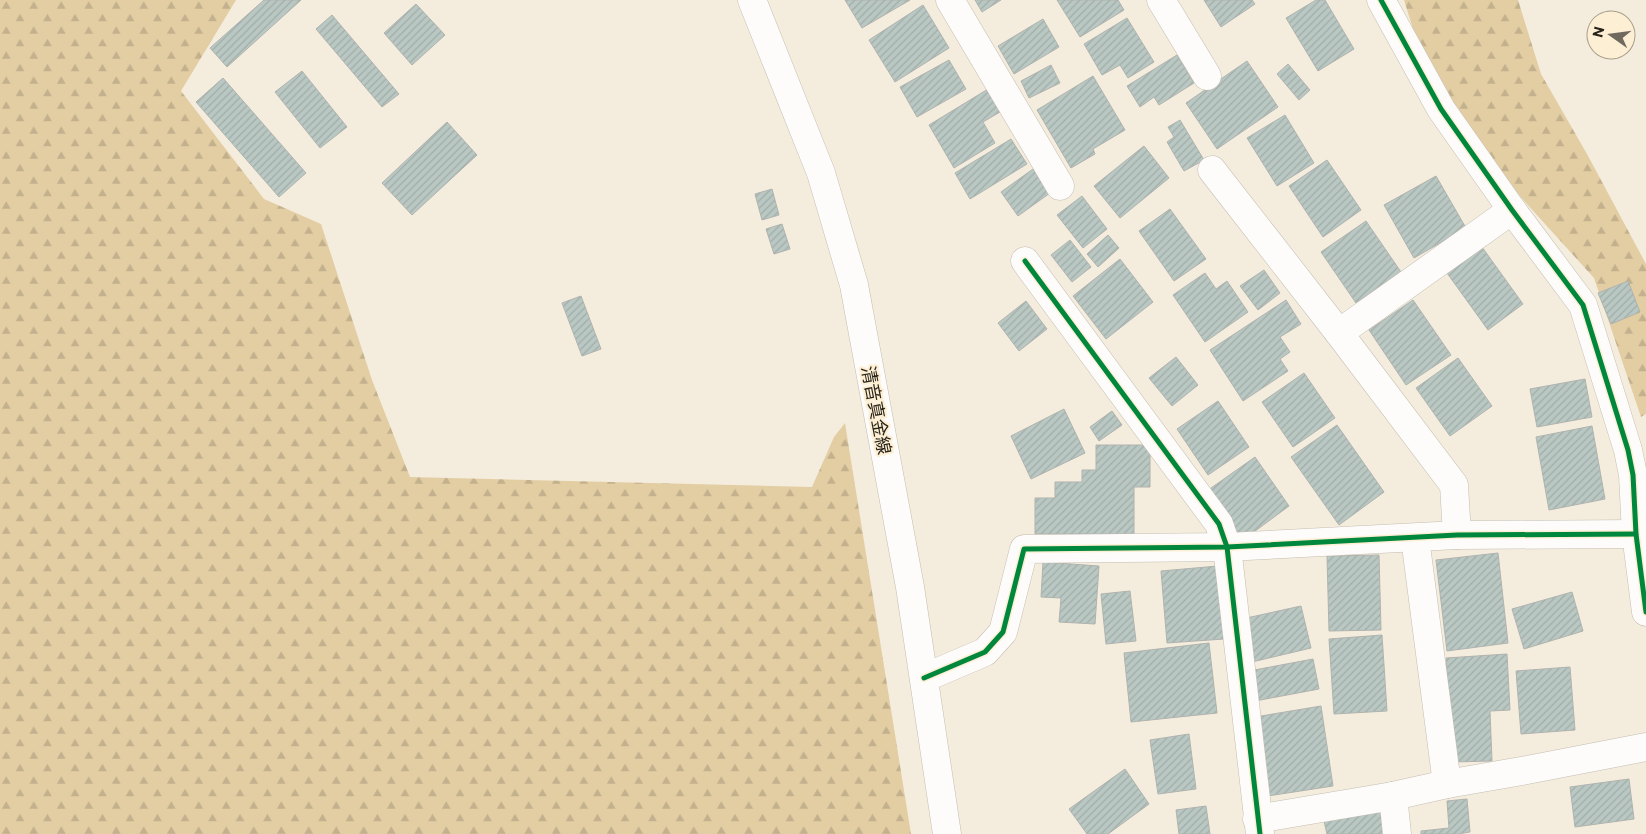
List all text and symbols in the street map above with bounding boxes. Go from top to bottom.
north arrow [1586,10,1636,60]
text: N [1588,25,1607,39]
street label: 清音真金線 [858,364,896,456]

